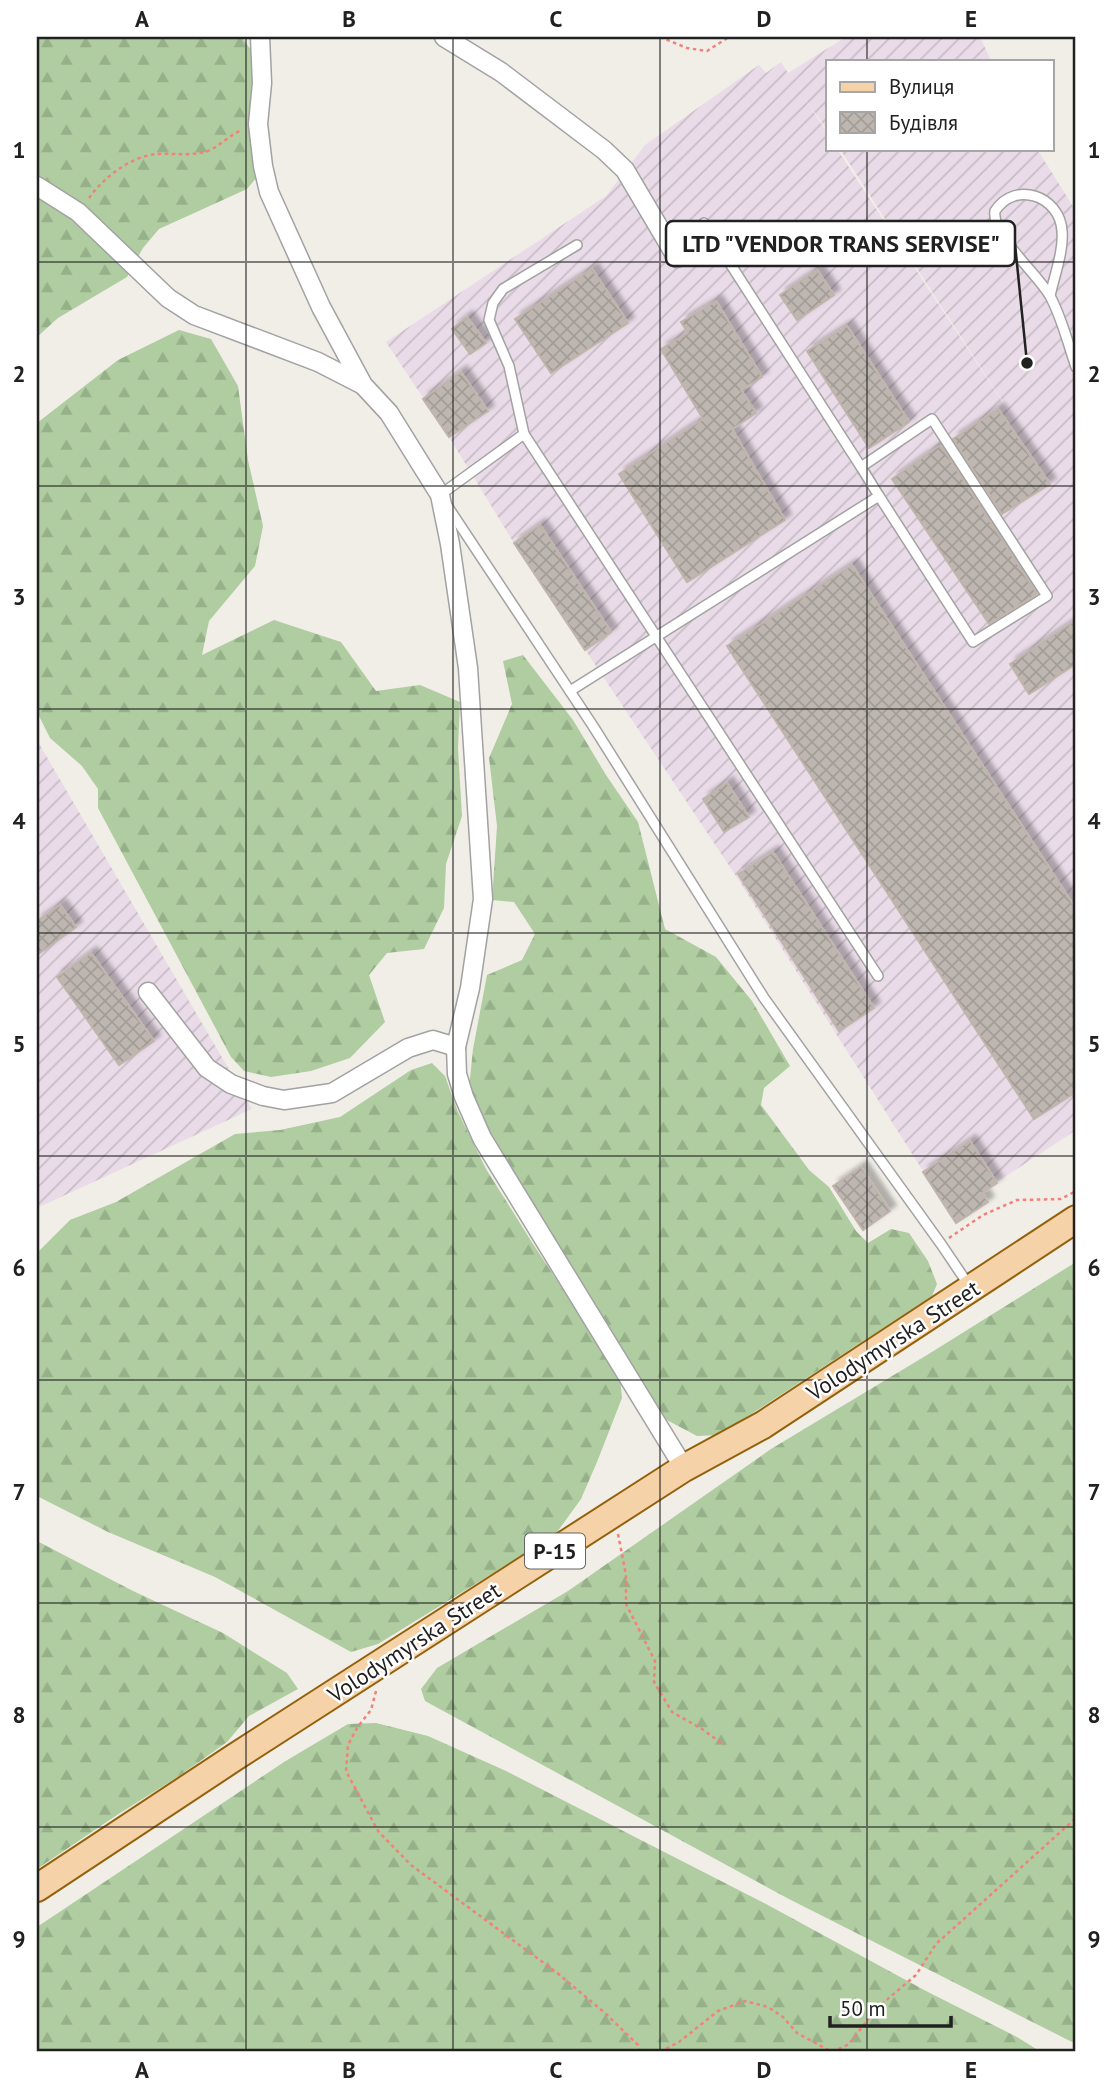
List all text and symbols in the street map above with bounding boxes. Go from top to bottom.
text: A [135,4,149,33]
text: B [342,4,356,33]
text: C [550,4,563,33]
text: D [757,4,771,33]
text: E [965,4,977,33]
legend [826,60,1054,150]
text: Вулиця [889,73,954,100]
text: Будівля [889,109,958,136]
text: 1 [12,135,26,164]
text: 1 [1087,135,1101,164]
callout: LTD "VENDOR TRANS SERVISE" [666,221,1015,266]
text: LTD "VENDOR TRANS SERVISE" [682,228,1000,259]
text: 2 [12,359,26,388]
text: 2 [1087,359,1101,388]
text: 3 [12,582,26,611]
text: 3 [1087,582,1101,611]
text: 4 [12,806,26,835]
text: 4 [1087,806,1101,835]
text: 5 [12,1029,26,1058]
text: 5 [1087,1029,1101,1058]
text: 6 [12,1253,26,1282]
text: 6 [1087,1253,1101,1282]
street label: Volodymyrska Street [800,1273,985,1407]
text: 7 [12,1477,26,1506]
text: 7 [1087,1477,1101,1506]
road number: Р-15 [525,1534,585,1568]
street label: Volodymyrska Street [321,1575,506,1709]
text: 8 [12,1700,26,1729]
text: 8 [1087,1700,1101,1729]
text: 9 [12,1924,26,1953]
text: 9 [1087,1924,1101,1953]
scale bar [830,1984,950,2028]
text: 50 m [840,1995,886,2022]
text: A [135,2055,149,2084]
text: B [342,2055,356,2084]
text: C [550,2055,563,2084]
text: D [757,2055,771,2084]
text: E [965,2055,977,2084]

